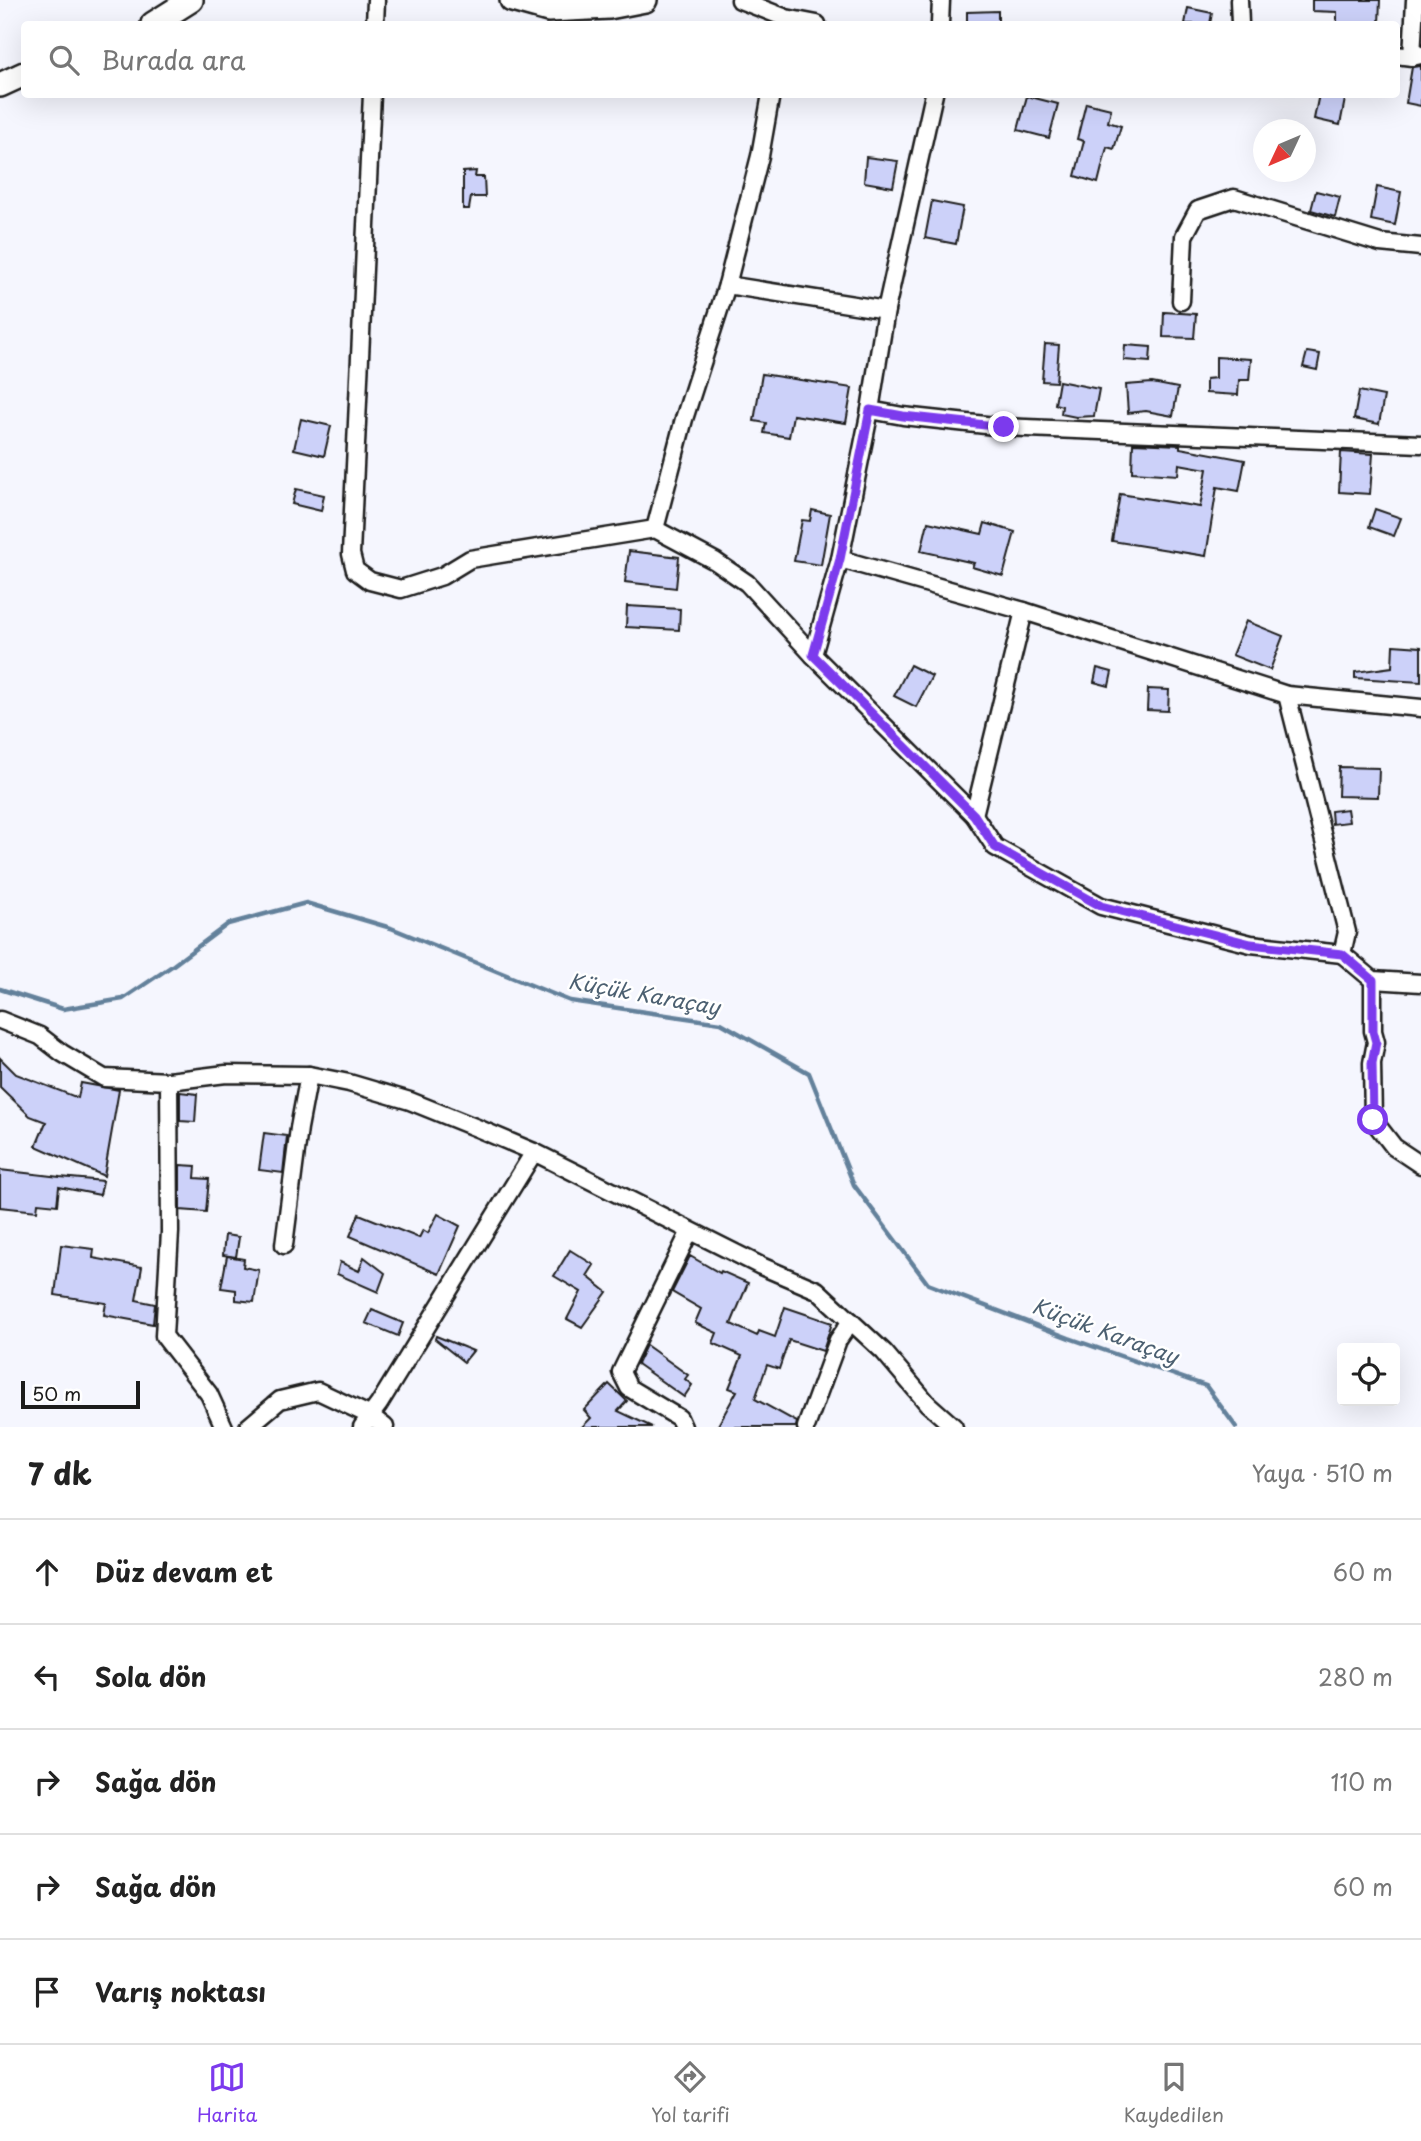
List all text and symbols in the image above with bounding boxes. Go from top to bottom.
search box [21,21,1400,98]
text: Burada ara [101,40,245,79]
icon: search [45,41,83,79]
north arrow [1253,119,1316,182]
route end [988,411,1019,442]
water label: Küçük Karaçay [566,964,725,1022]
route start [1357,1104,1388,1135]
water label: Küçük Karaçay [1028,1289,1185,1372]
map controls [1337,1343,1400,1406]
button: locate [1337,1343,1400,1406]
scale bar [21,1378,140,1410]
text: 50 m [32,1379,81,1407]
text: 7 dk [28,1450,92,1495]
text: Yaya · 510 m [1251,1455,1393,1490]
text: Düz devam et [95,1552,273,1591]
icon: ahead [28,1553,66,1591]
text: 60 m [1333,1554,1393,1589]
text: Sola dön [95,1657,206,1696]
icon: left [28,1658,66,1696]
text: 280 m [1318,1659,1393,1694]
text: Sağa dön [95,1762,217,1801]
icon: right [28,1763,66,1801]
text: 110 m [1331,1764,1393,1799]
text: Sağa dön [95,1867,217,1906]
icon: right [28,1868,66,1906]
text: 60 m [1333,1869,1393,1904]
text: Varış noktası [95,1972,266,2011]
icon: arrive [28,1973,66,2011]
tab: Harita [197,2058,257,2128]
tab: Yol tarifi [651,2058,730,2128]
tab: Kaydedilen [1124,2058,1224,2128]

